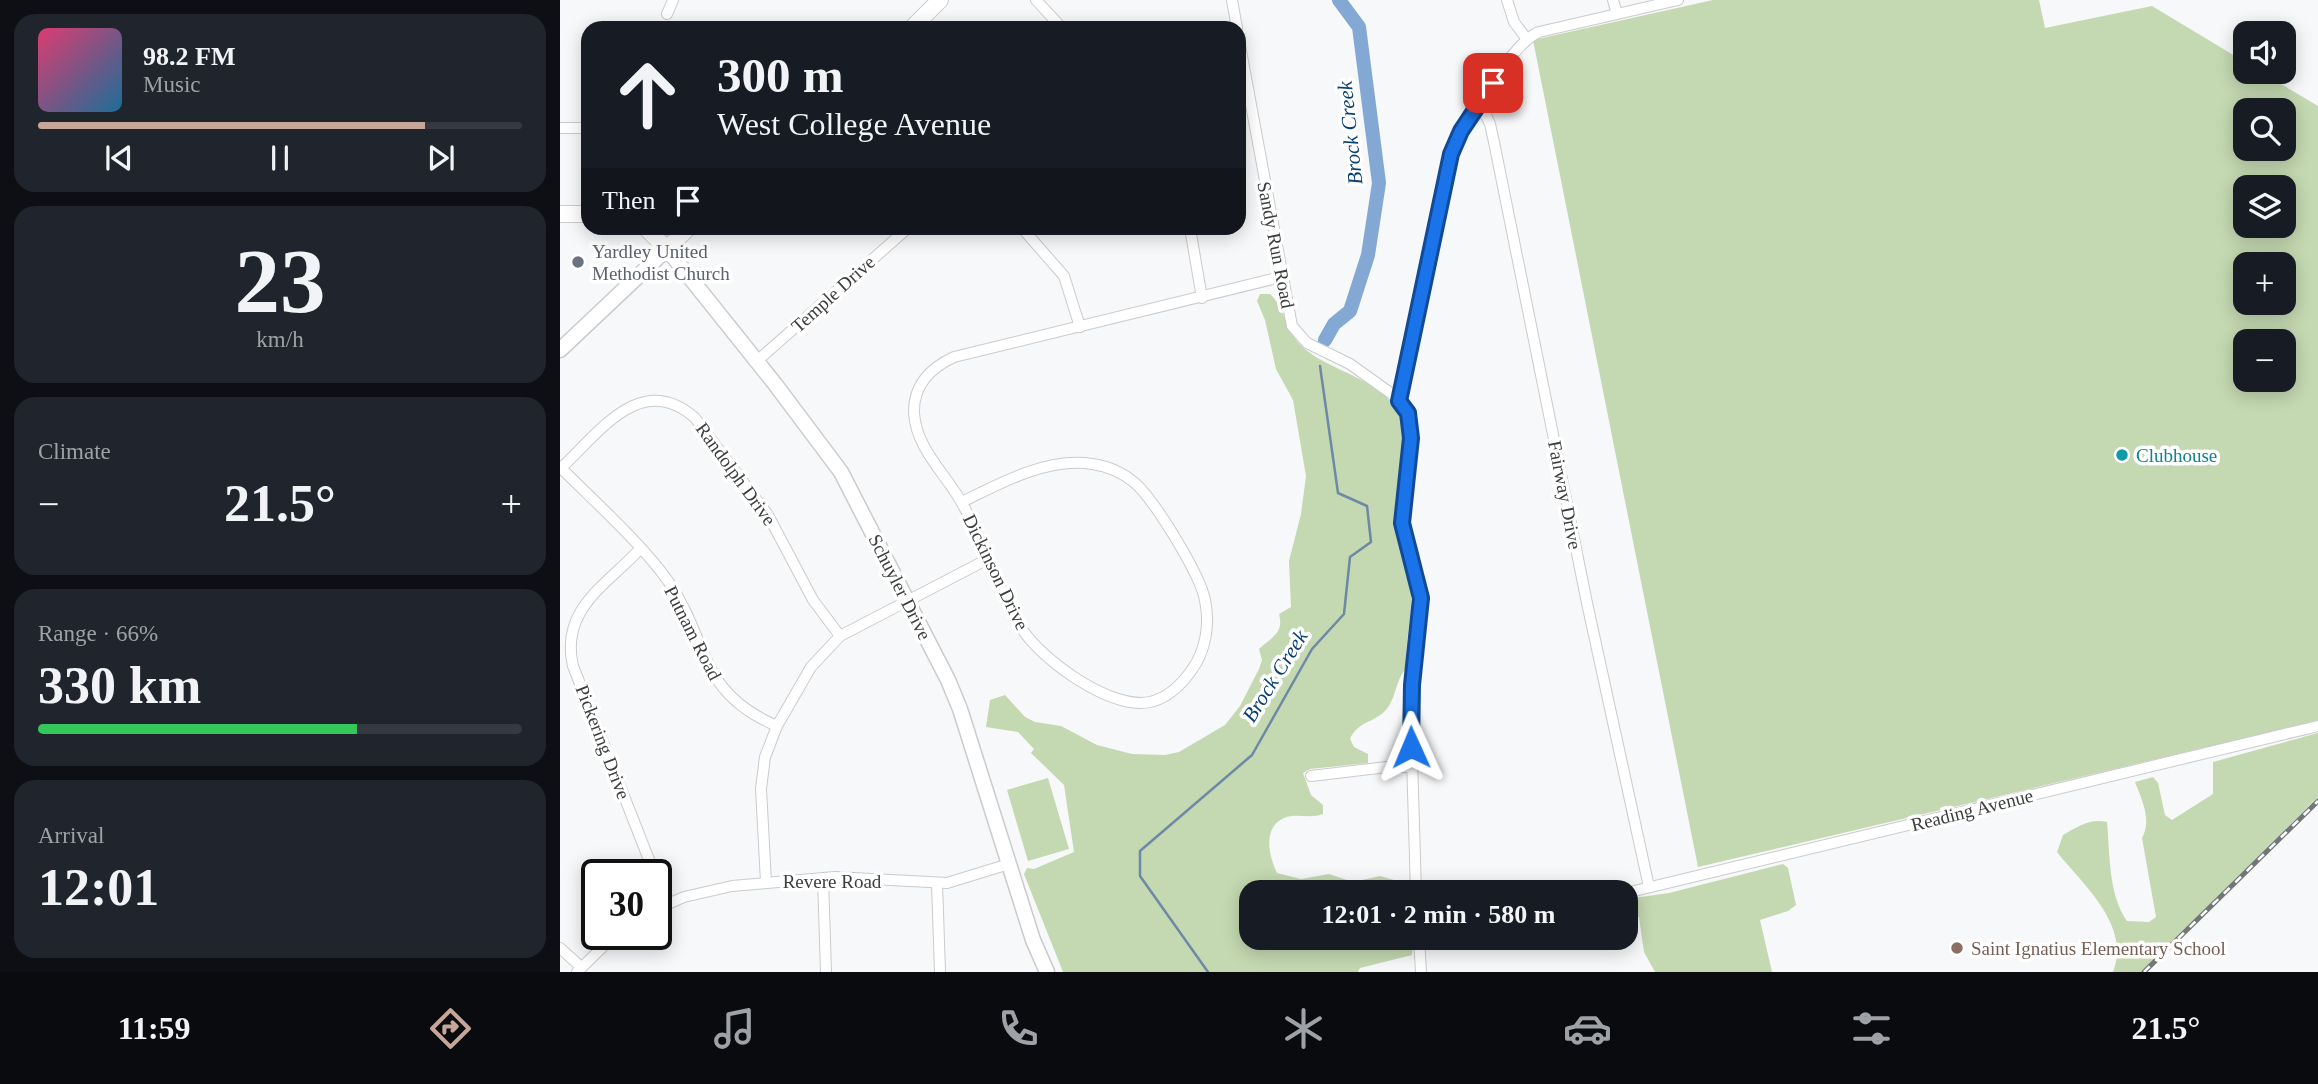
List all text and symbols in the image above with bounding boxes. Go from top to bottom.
map controls [2233,21,2296,392]
button: sound [2233,21,2296,84]
text: 98.2 FM [143,42,235,71]
text: 300 m [717,48,844,103]
icon: ahead [602,49,693,140]
pin [1463,53,1523,113]
icon: arrive [1474,64,1512,102]
text: Music [143,72,201,97]
water label: Brock Creek [1333,79,1367,186]
button: search [2233,98,2296,161]
text: West College Avenue [717,106,991,142]
icon: previous [100,139,138,177]
icon: pause [261,139,299,177]
icon: next [422,139,460,177]
button: layers [2233,175,2296,238]
street label: Sandy Run Road [1253,180,1299,311]
icon: arrive [669,182,707,220]
text: Then [602,186,655,215]
text: 23 [235,231,326,332]
place label: Yardley United Methodist Church [592,241,730,284]
street label: Temple Drive [787,251,879,337]
button: + [2233,252,2296,315]
marker: Yardley United Methodist Church [570,254,586,270]
text: km/h [256,327,304,352]
button: − [2233,329,2296,392]
street label: Randolph Drive [692,419,780,529]
text: Climate [38,439,111,464]
street label: Fairway Drive [1544,439,1586,551]
place label: Clubhouse [2136,445,2217,466]
marker: Clubhouse [2114,447,2130,463]
text: 21.5° [224,475,336,532]
text: − [38,483,59,525]
text: + [501,483,522,525]
street label: Dickinson Drive [959,511,1033,633]
street label: Schuyler Drive [864,531,936,643]
street label: Putnam Road [660,582,726,684]
text: Range · 66% [38,621,158,646]
water label: Brock Creek [1237,625,1313,726]
text: 330 km [38,657,201,714]
street label: Pickering Drive [572,682,634,802]
position arrow [1374,710,1448,784]
street label: Reading Avenue [1909,785,2035,835]
text: Arrival [38,823,104,848]
text: 12:01 [38,859,159,916]
speed limit sign: 30 [581,859,672,950]
street label: Revere Road [783,871,882,892]
text: 12:01 · 2 min · 580 m [1322,900,1556,929]
place label: Saint Ignatius Elementary School [1971,938,2226,959]
marker: Saint Ignatius Elementary School [1949,940,1965,956]
icon: directions [426,1004,475,1053]
icon: music [710,1004,759,1053]
icon: phone [994,1004,1043,1053]
icon: climate [1279,1004,1328,1053]
icon: car [1563,1004,1612,1053]
icon: filters [1847,1004,1896,1053]
text: 11:59 [118,1010,191,1046]
text: 21.5° [2132,1010,2200,1046]

